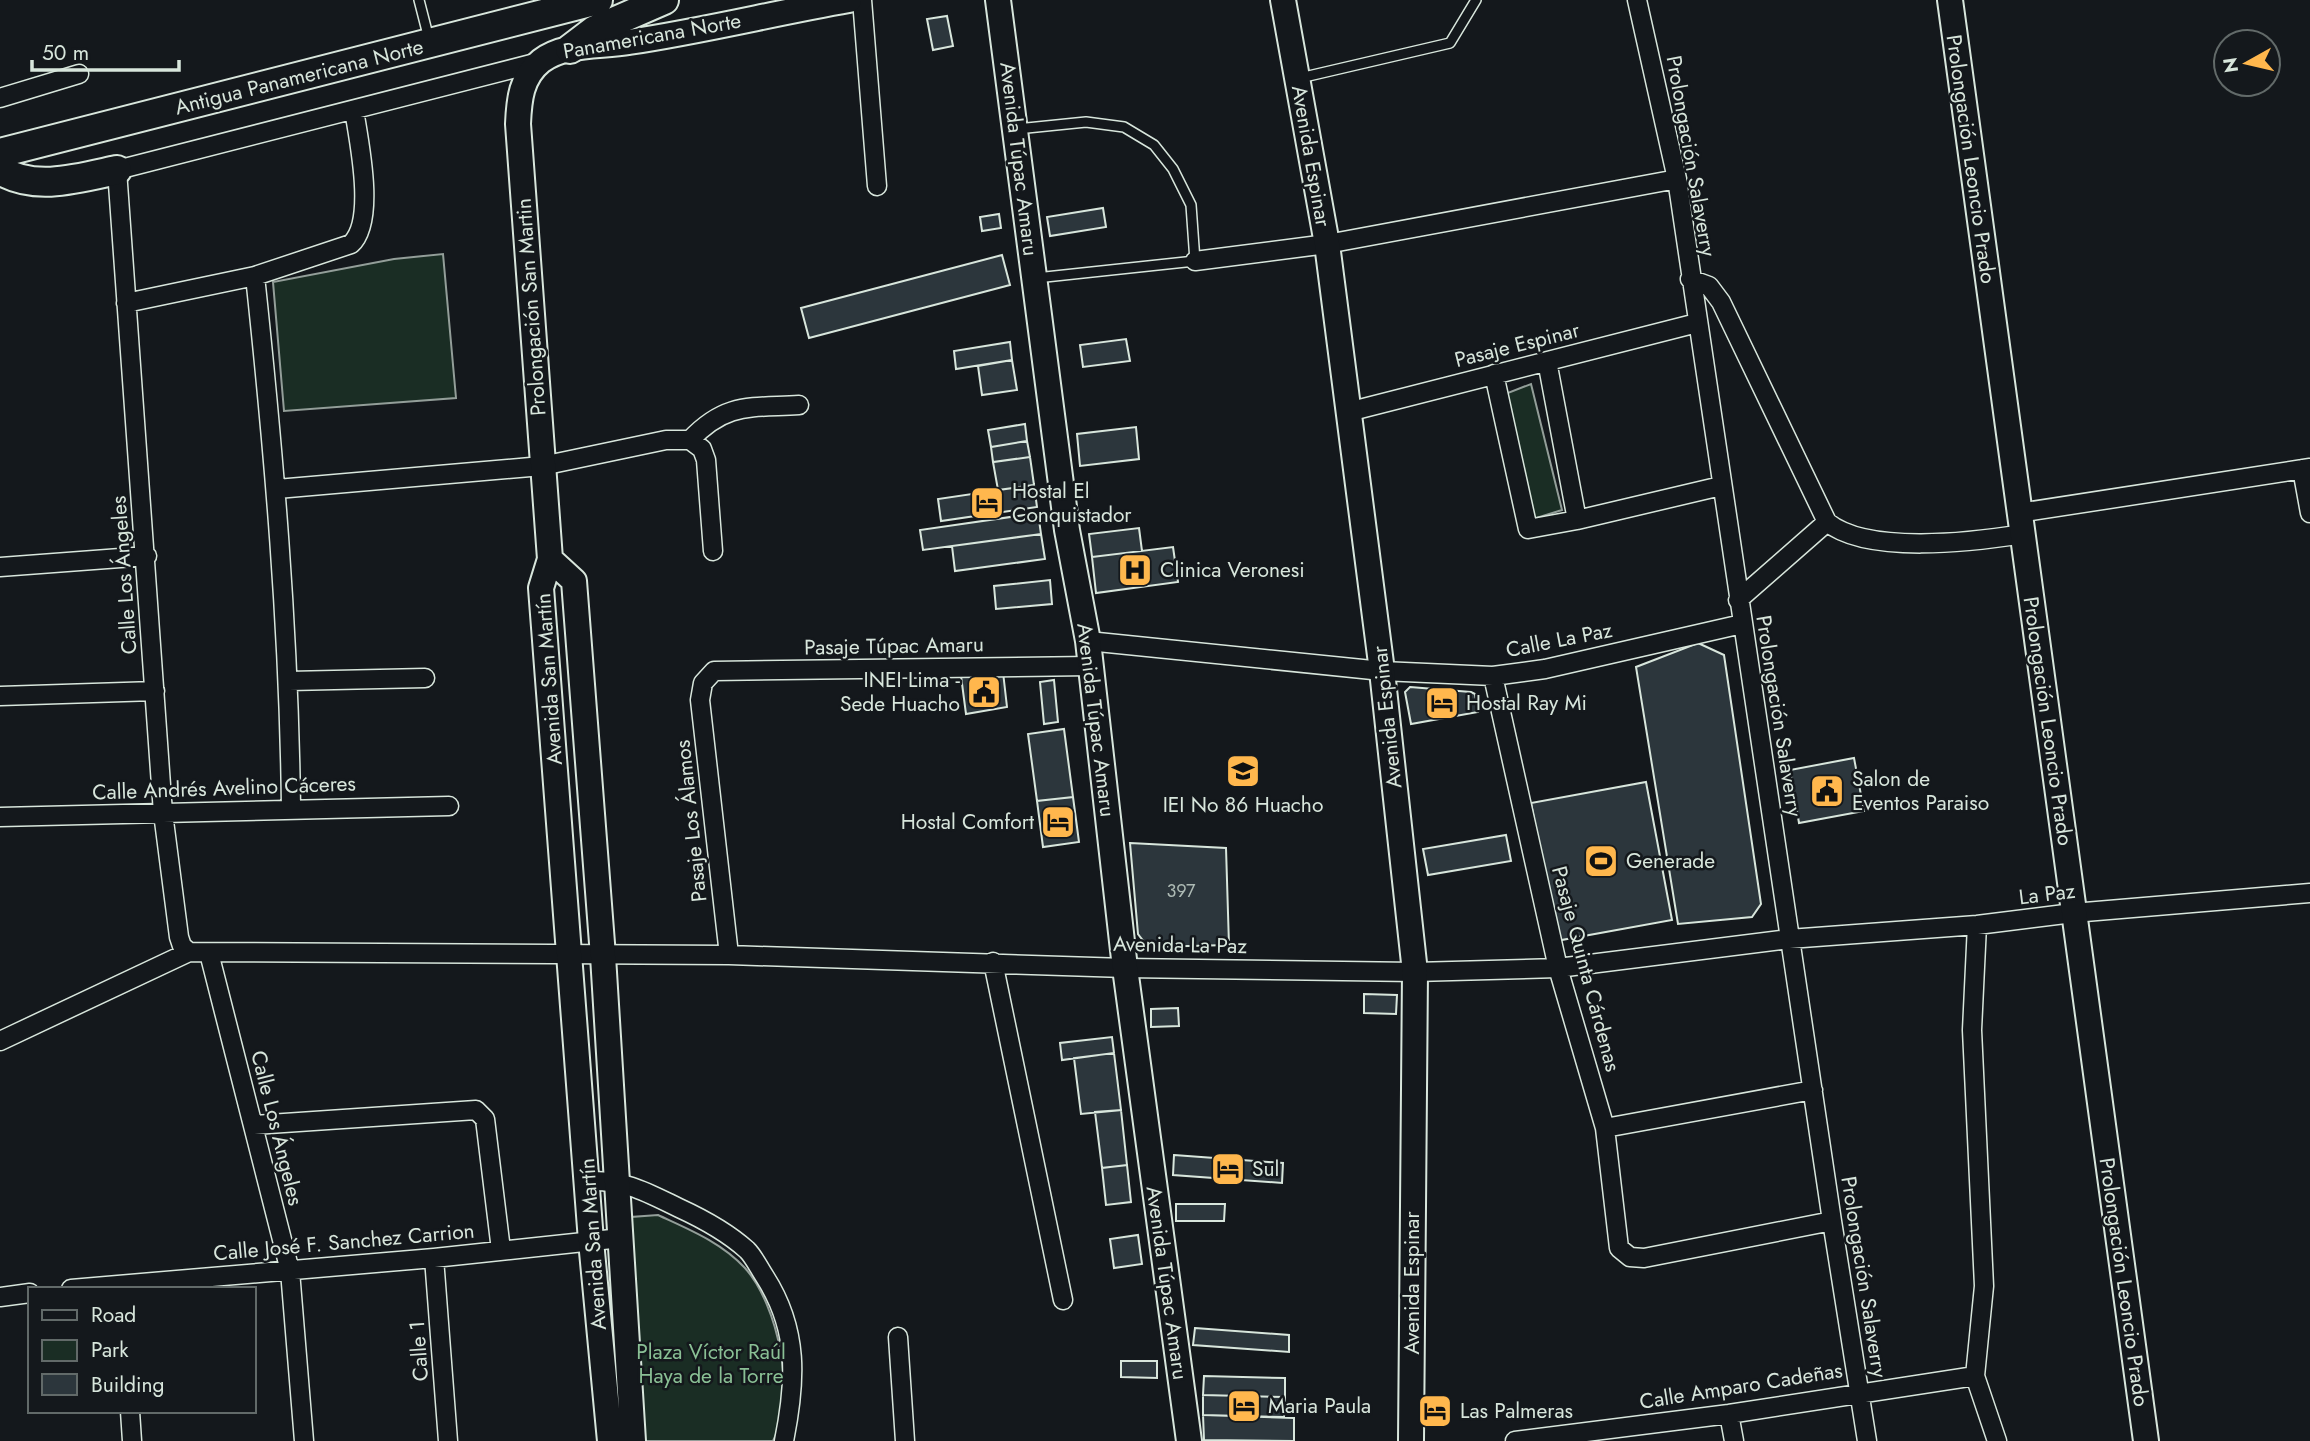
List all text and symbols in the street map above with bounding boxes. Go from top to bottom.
street label: Panamericana Norte [561,6,744,66]
scale bar [32,28,178,72]
north arrow [2212,28,2282,98]
street label: Antigua Panamericana Norte [172,32,427,122]
street label: Prolongación Leoncio Prado [1939,33,2003,285]
text: 50 m [42,38,89,68]
street label: Prolongación Salaverry [1659,53,1724,260]
text: N [2216,56,2245,75]
street label: Avenida Túpac Amaru [992,60,1046,258]
street label: Avenida Espinar [1284,83,1338,230]
street label: Prolongación San Martin [508,197,554,417]
street label: Pasaje Espinar [1451,315,1583,375]
place label: Hostal El Conquistador [1012,476,1132,530]
hotel icon: Hostal El Conquistador [968,484,1006,522]
street label: Calle Los Ángeles [104,495,144,655]
hospital icon: Clinica Veronesi [1116,551,1154,589]
place label: Clinica Veronesi [1160,555,1305,585]
street label: Avenida San Martín [528,592,570,766]
street label: Prolongación Leoncio Prado [2016,595,2080,847]
street label: Prolongación Salaverry [1748,613,1810,820]
street label: Calle La Paz [1503,615,1615,665]
street label: Avenida Túpac Amaru [1069,621,1123,819]
street label: Pasaje Túpac Amaru [804,629,984,663]
street label: Avenida Espinar [1365,643,1409,790]
place label: INEI Lima - Sede Huacho [840,665,961,719]
public building icon: INEI Lima - Sede Huacho [965,673,1003,711]
hotel icon: Hostal Ray Mi [1423,684,1461,722]
place label: Hostal Ray Mi [1466,688,1587,718]
street label: Pasaje Los Álamos [668,739,714,903]
school or university icon: IEI No 86 Huacho [1224,752,1262,790]
place label: Salon de Eventos Paraiso [1852,764,1989,818]
street label: Calle Andrés Avelino Cáceres [92,768,356,808]
public building icon: Salon de Eventos Paraiso [1808,772,1846,810]
place label: IEI No 86 Huacho [1163,790,1323,820]
hotel icon: Hostal Comfort [1039,803,1077,841]
place label: Hostal Comfort [901,807,1034,837]
sports icon: Generade [1582,842,1620,880]
place label: Generade [1626,846,1715,876]
street label: Pasaje Quinta Cárdenas [1544,863,1628,1075]
street label: La Paz [2017,876,2077,912]
house number: 397 [1166,878,1196,904]
street label: Avenida La Paz [1113,929,1248,961]
street label: Calle Los Ángeles [243,1047,311,1209]
hotel icon: Sul [1209,1150,1247,1188]
place label: Sul [1252,1154,1279,1184]
street label: Prolongación Leoncio Prado [2092,1156,2156,1408]
street label: Avenida San Martín [572,1157,614,1331]
street label: Prolongación Salaverry [1833,1174,1895,1381]
street label: Avenida Túpac Amaru [1139,1184,1195,1382]
street label: Avenida Espinar [1397,1211,1427,1355]
street label: Calle José F. Sanchez Carrion [212,1216,476,1268]
legend [28,1287,256,1413]
text: Road [91,1300,136,1330]
street label: Calle 1 [402,1320,436,1382]
text: Park [91,1335,129,1365]
park label: Plaza Víctor Raúl Haya de la Torre [636,1337,786,1391]
street label: Calle Amparo Cadeñas [1637,1355,1845,1417]
text: Building [91,1370,164,1400]
hotel icon: Maria Paula [1225,1387,1263,1425]
place label: Maria Paula [1268,1391,1371,1421]
hotel icon: Las Palmeras [1416,1392,1454,1430]
place label: Las Palmeras [1460,1396,1573,1426]

